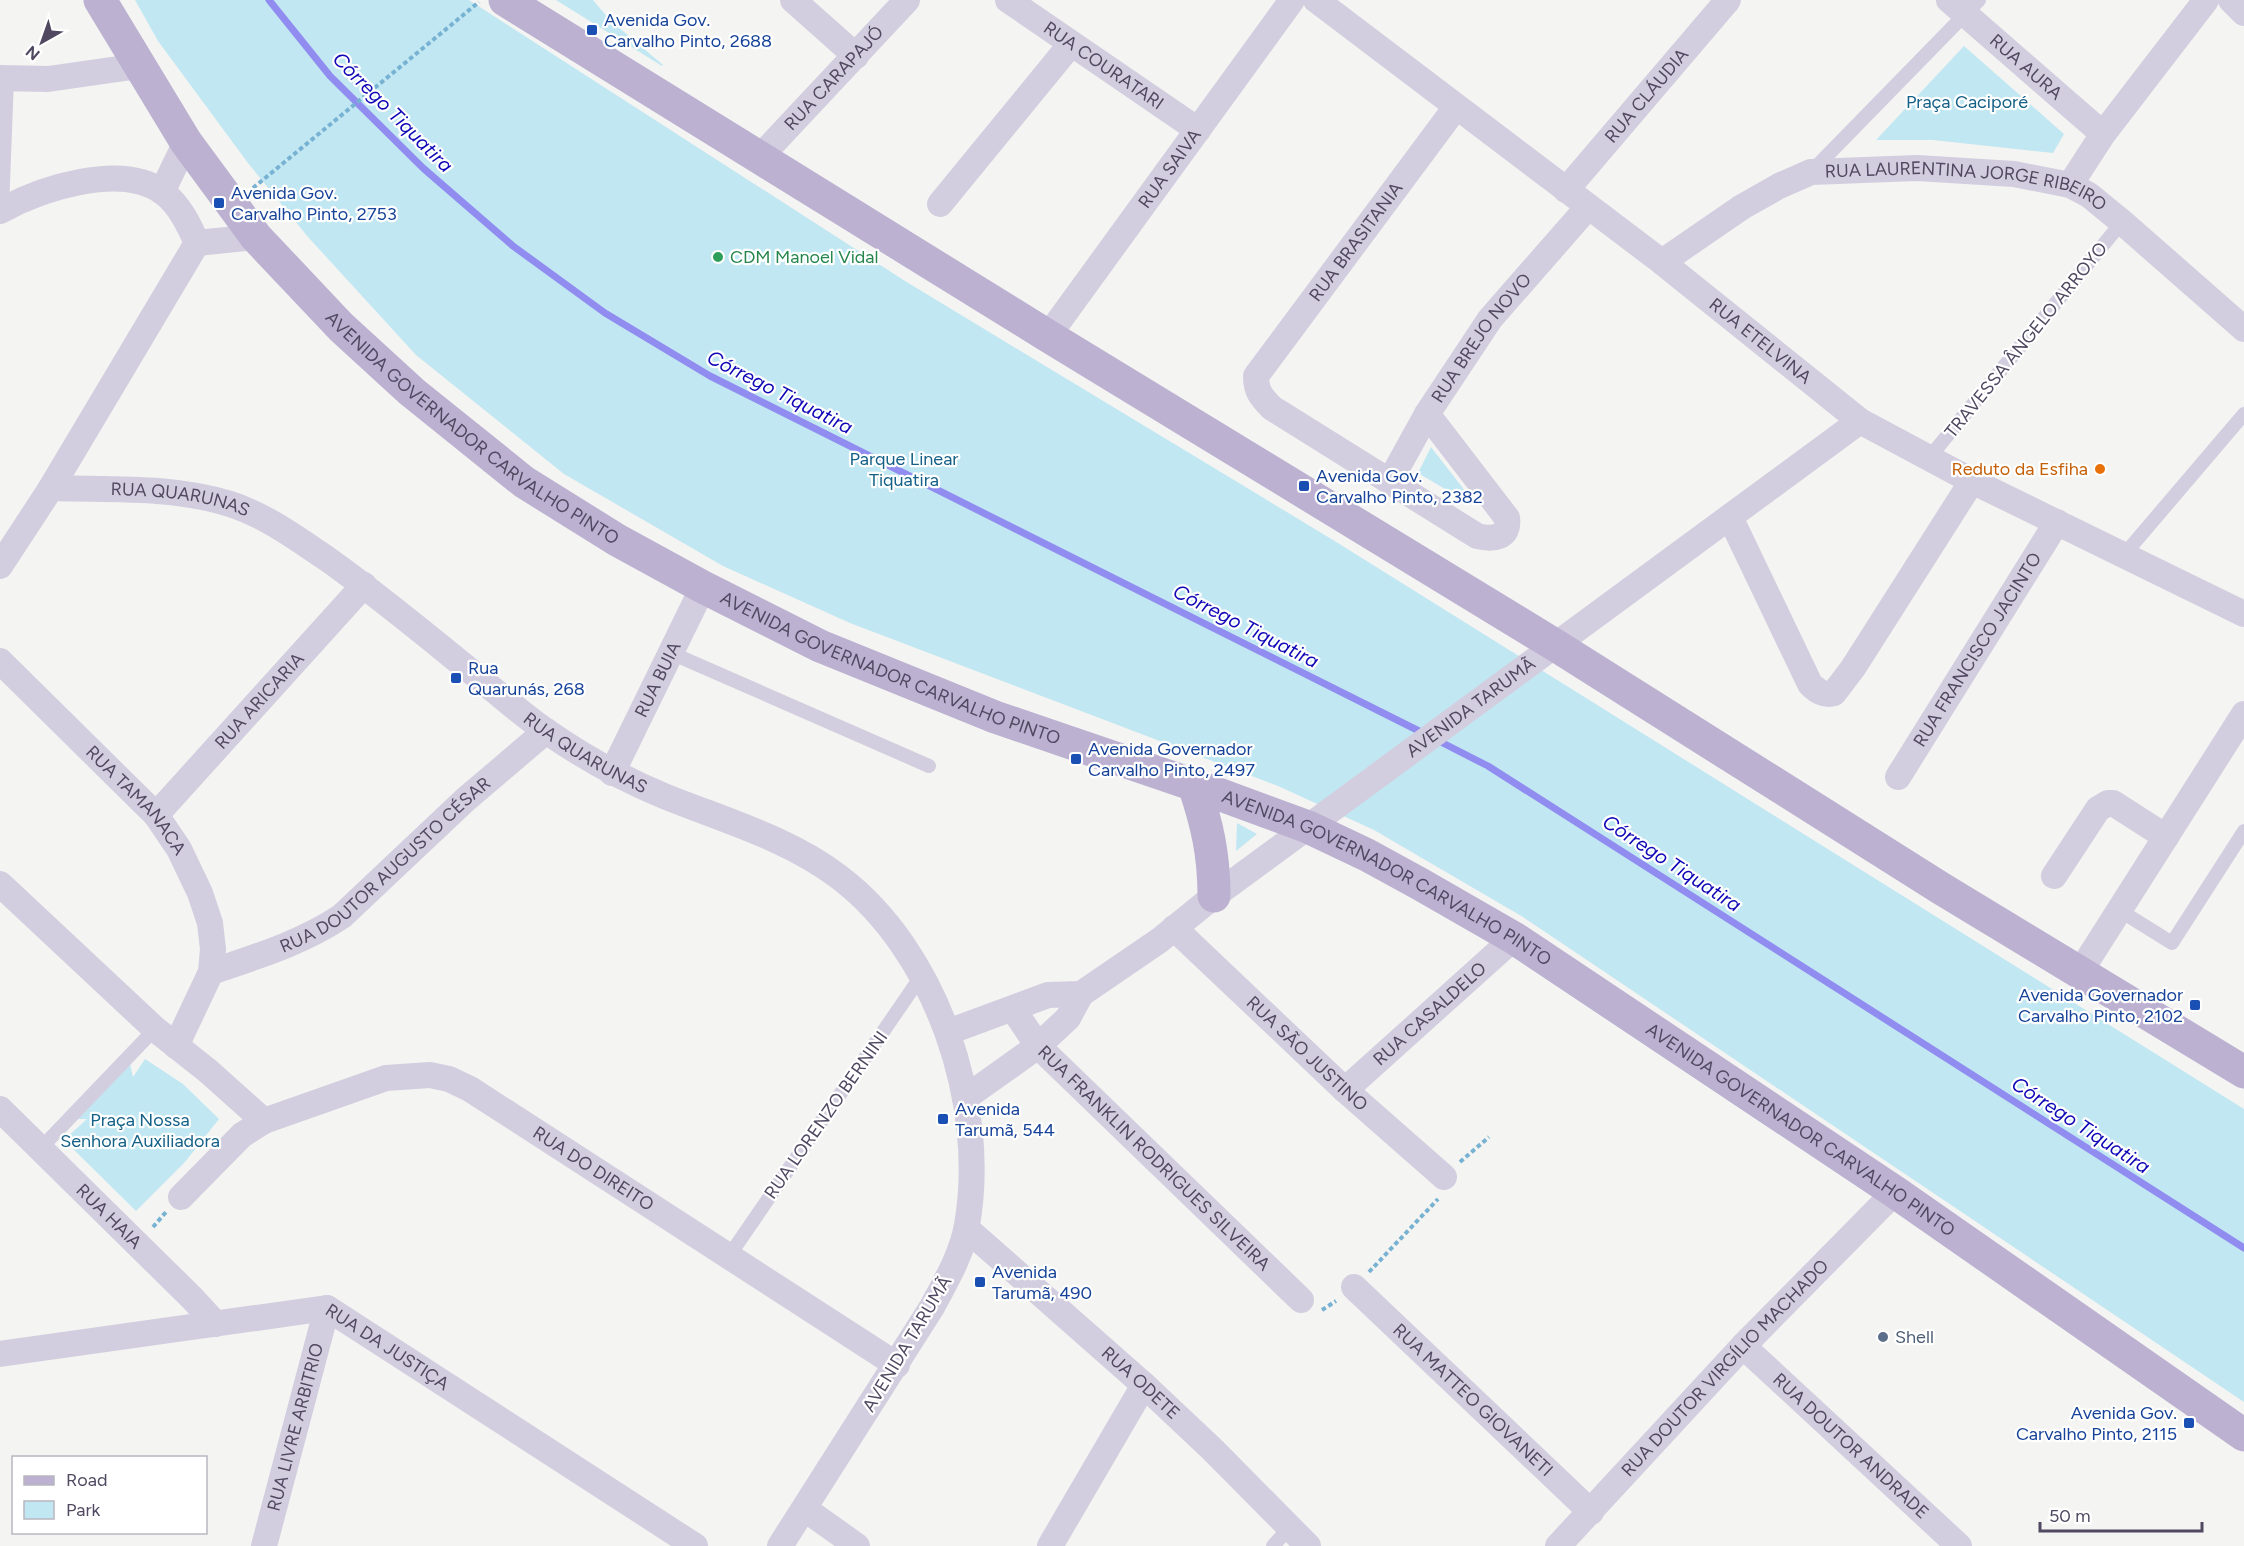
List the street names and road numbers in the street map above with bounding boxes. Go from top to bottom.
street label: RUA COURATARI [1039,17,1168,114]
street label: RUA CARAPAJÓ [780,21,888,135]
street label: RUA AURA [1985,29,2067,104]
street label: RUA CLÁUDIA [1600,44,1693,147]
street label: RUA SAIVA [1134,125,1206,212]
street label: RUA LAURENTINA JORGE RIBEIRO [1824,157,2111,216]
street label: RUA BRASITANIA [1304,178,1407,306]
street label: TRAVESSA ÂNGELO ARROYO [1940,238,2112,442]
street label: RUA BREJO NOVO [1427,269,1536,407]
street label: RUA ETELVINA [1705,293,1816,389]
street label: AVENIDA GOVERNADOR CARVALHO PINTO [321,307,623,550]
street label: RUA QUARUNAS [110,478,253,521]
street label: RUA FRANCISCO JACINTO [1909,548,2046,751]
street label: AVENIDA GOVERNADOR CARVALHO PINTO [717,587,1063,750]
street label: RUA BUIA [630,638,685,721]
street label: RUA ARICARIA [210,648,309,754]
street label: AVENIDA TARUMÃ [1402,653,1540,762]
street label: RUA QUARUNAS [519,707,651,798]
street label: RUA TAMANACA [81,741,191,859]
street label: RUA DOUTOR AUGUSTO CÉSAR [277,772,495,958]
street label: AVENIDA GOVERNADOR CARVALHO PINTO [1219,785,1556,971]
street label: RUA CASALDELO [1369,957,1491,1070]
street label: RUA SÃO JUSTINO [1242,991,1372,1116]
street label: AVENIDA GOVERNADOR CARVALHO PINTO [1642,1018,1959,1241]
street label: RUA LORENZO BERNINI [760,1027,892,1203]
street label: RUA FRANKLIN RODRIGUES SILVEIRA [1033,1041,1275,1275]
street label: RUA DO DIREITO [529,1122,658,1216]
street label: RUA HAIA [72,1179,146,1253]
street label: RUA DOUTOR VIRGÍLIO MACHADO [1617,1255,1833,1481]
street label: AVENIDA TARUMÃ [858,1272,956,1416]
street label: RUA DA JUSTIÇA [321,1299,453,1395]
street label: RUA MATTEO GIOVANETI [1388,1319,1557,1481]
street label: RUA LIVRE ARBITRIO [263,1341,328,1514]
street label: RUA ODETE [1097,1342,1184,1424]
street label: RUA DOUTOR ANDRADE [1768,1368,1933,1523]

